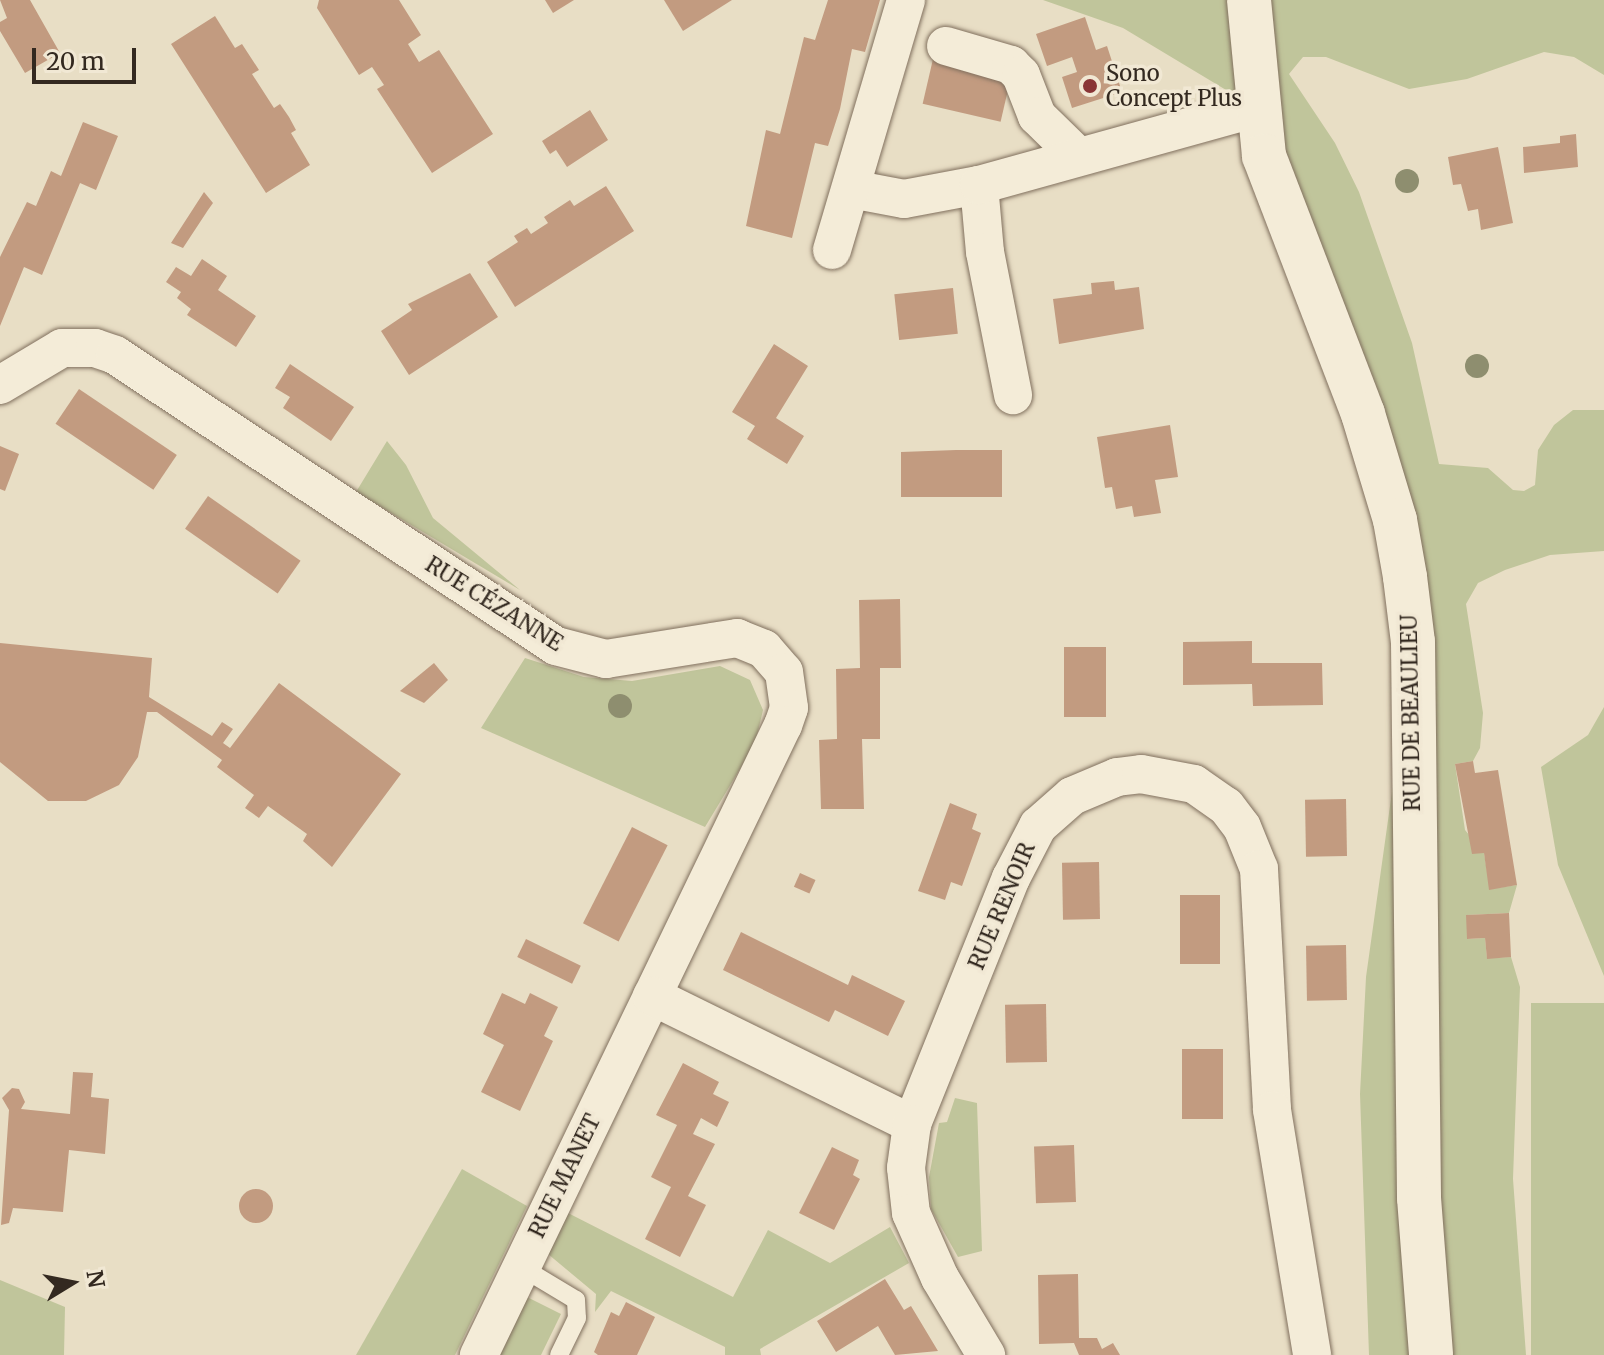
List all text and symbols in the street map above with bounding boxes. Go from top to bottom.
scale bar [36,32,140,82]
text: 20 m [46,46,105,77]
place label: Sono Concept Plus [1106,60,1242,112]
marker: Sono Concept Plus [1081,77,1099,95]
street label: RUE CÉZANNE [420,551,568,657]
street label: RUE DE BEAULIEU [1396,614,1426,812]
street label: RUE RENOIR [963,838,1041,974]
street label: RUE MANET [524,1110,606,1242]
north arrow [32,1243,112,1323]
text: N [80,1268,111,1290]

